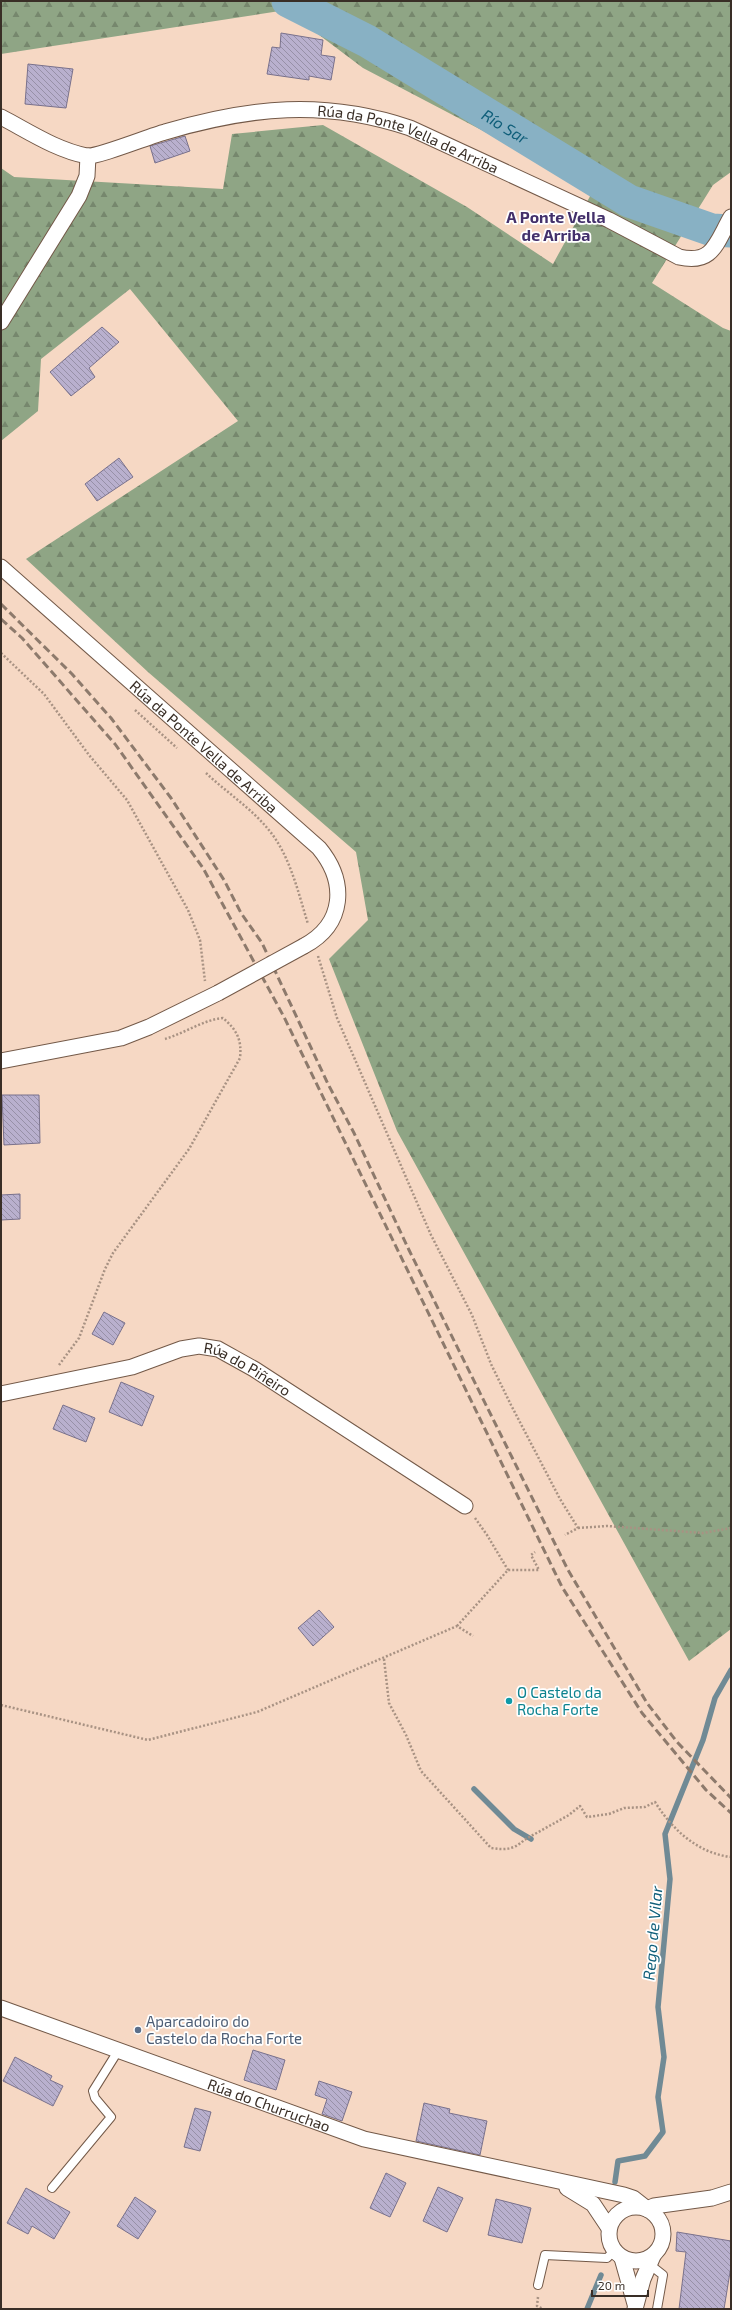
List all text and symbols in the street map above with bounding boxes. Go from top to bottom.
street label: Rúa da Ponte Vella de Arriba [317,101,502,177]
water label: Río Sar [479,104,533,147]
district label: A Ponte Vella de Arriba [506,207,606,244]
street label: Rúa da Ponte Vella de Arriba [126,676,282,817]
street label: Rúa do Piñeiro [203,1338,294,1399]
place label: O Castelo da Rocha Forte [517,1683,602,1718]
marker: O Castelo da Rocha Forte [504,1696,514,1706]
water label: Rego de Vilar [638,1884,666,1981]
place label: Aparcadoiro do Castelo da Rocha Forte [146,2012,302,2047]
marker: Aparcadoiro do Castelo da Rocha Forte [133,2025,143,2035]
street label: Rúa do Churruchao [205,2074,333,2135]
scale bar [592,2272,648,2298]
text: 20 m [598,2278,625,2292]

